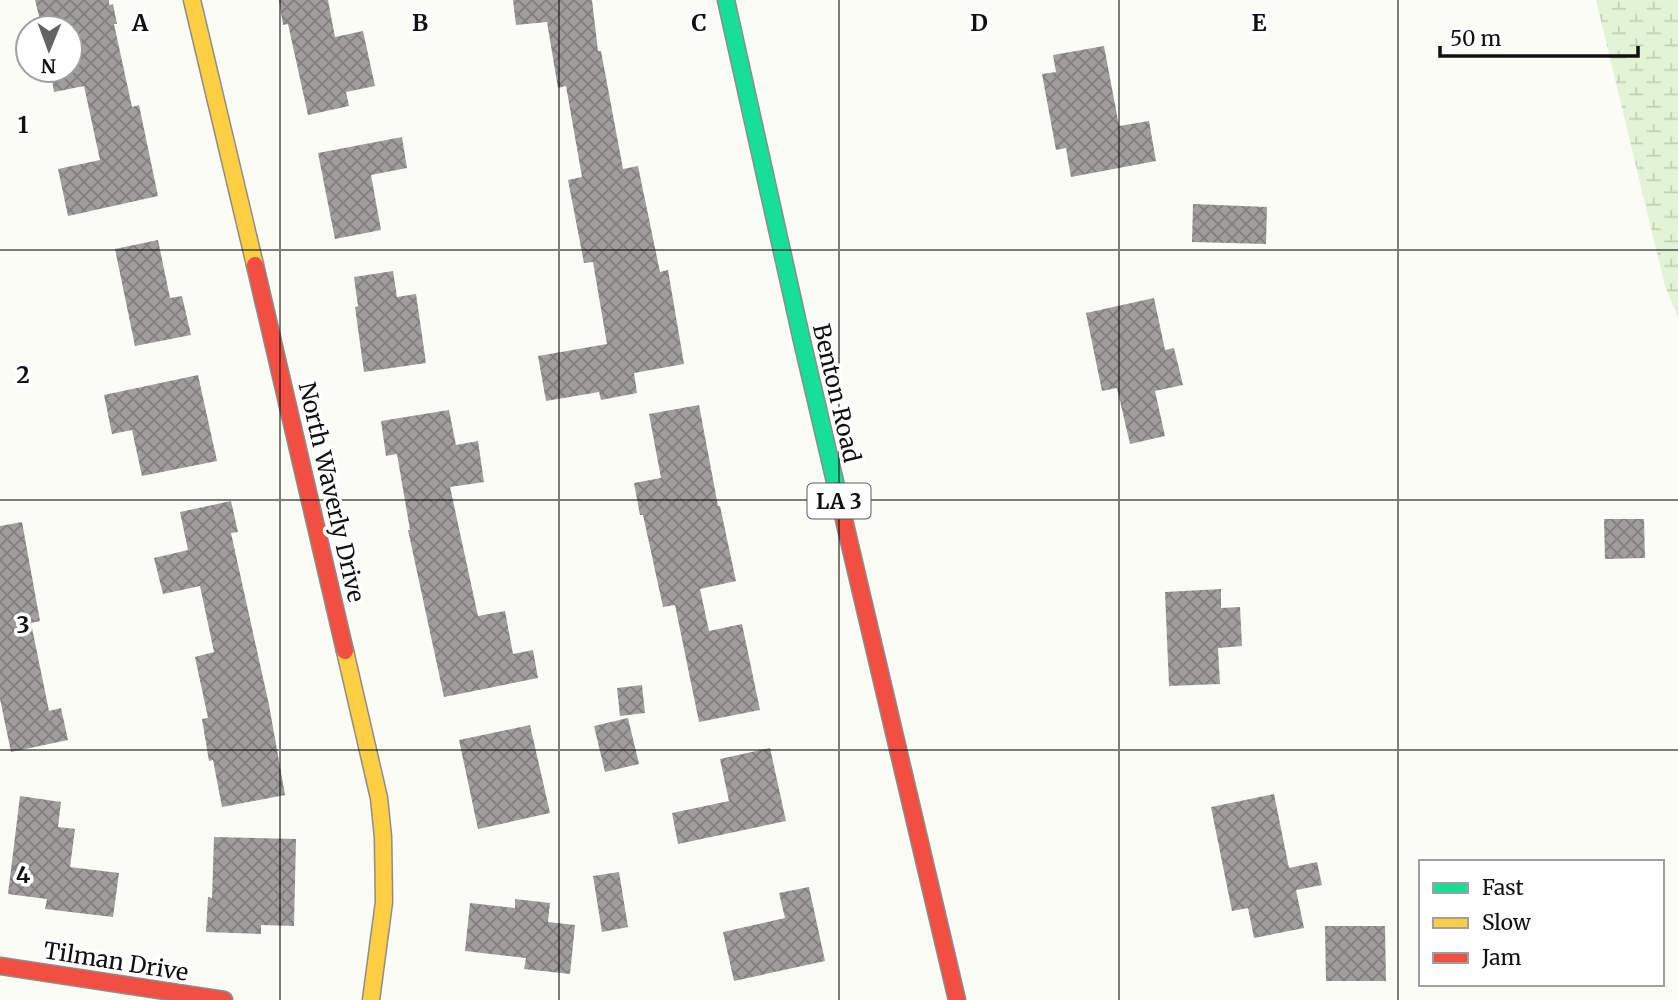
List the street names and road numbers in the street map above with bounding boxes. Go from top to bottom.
street label: Benton Road [807,321,867,465]
street label: North Waverly Drive [293,379,371,605]
road number: LA 3 [808,484,870,518]
street label: Tilman Drive [42,935,190,987]

